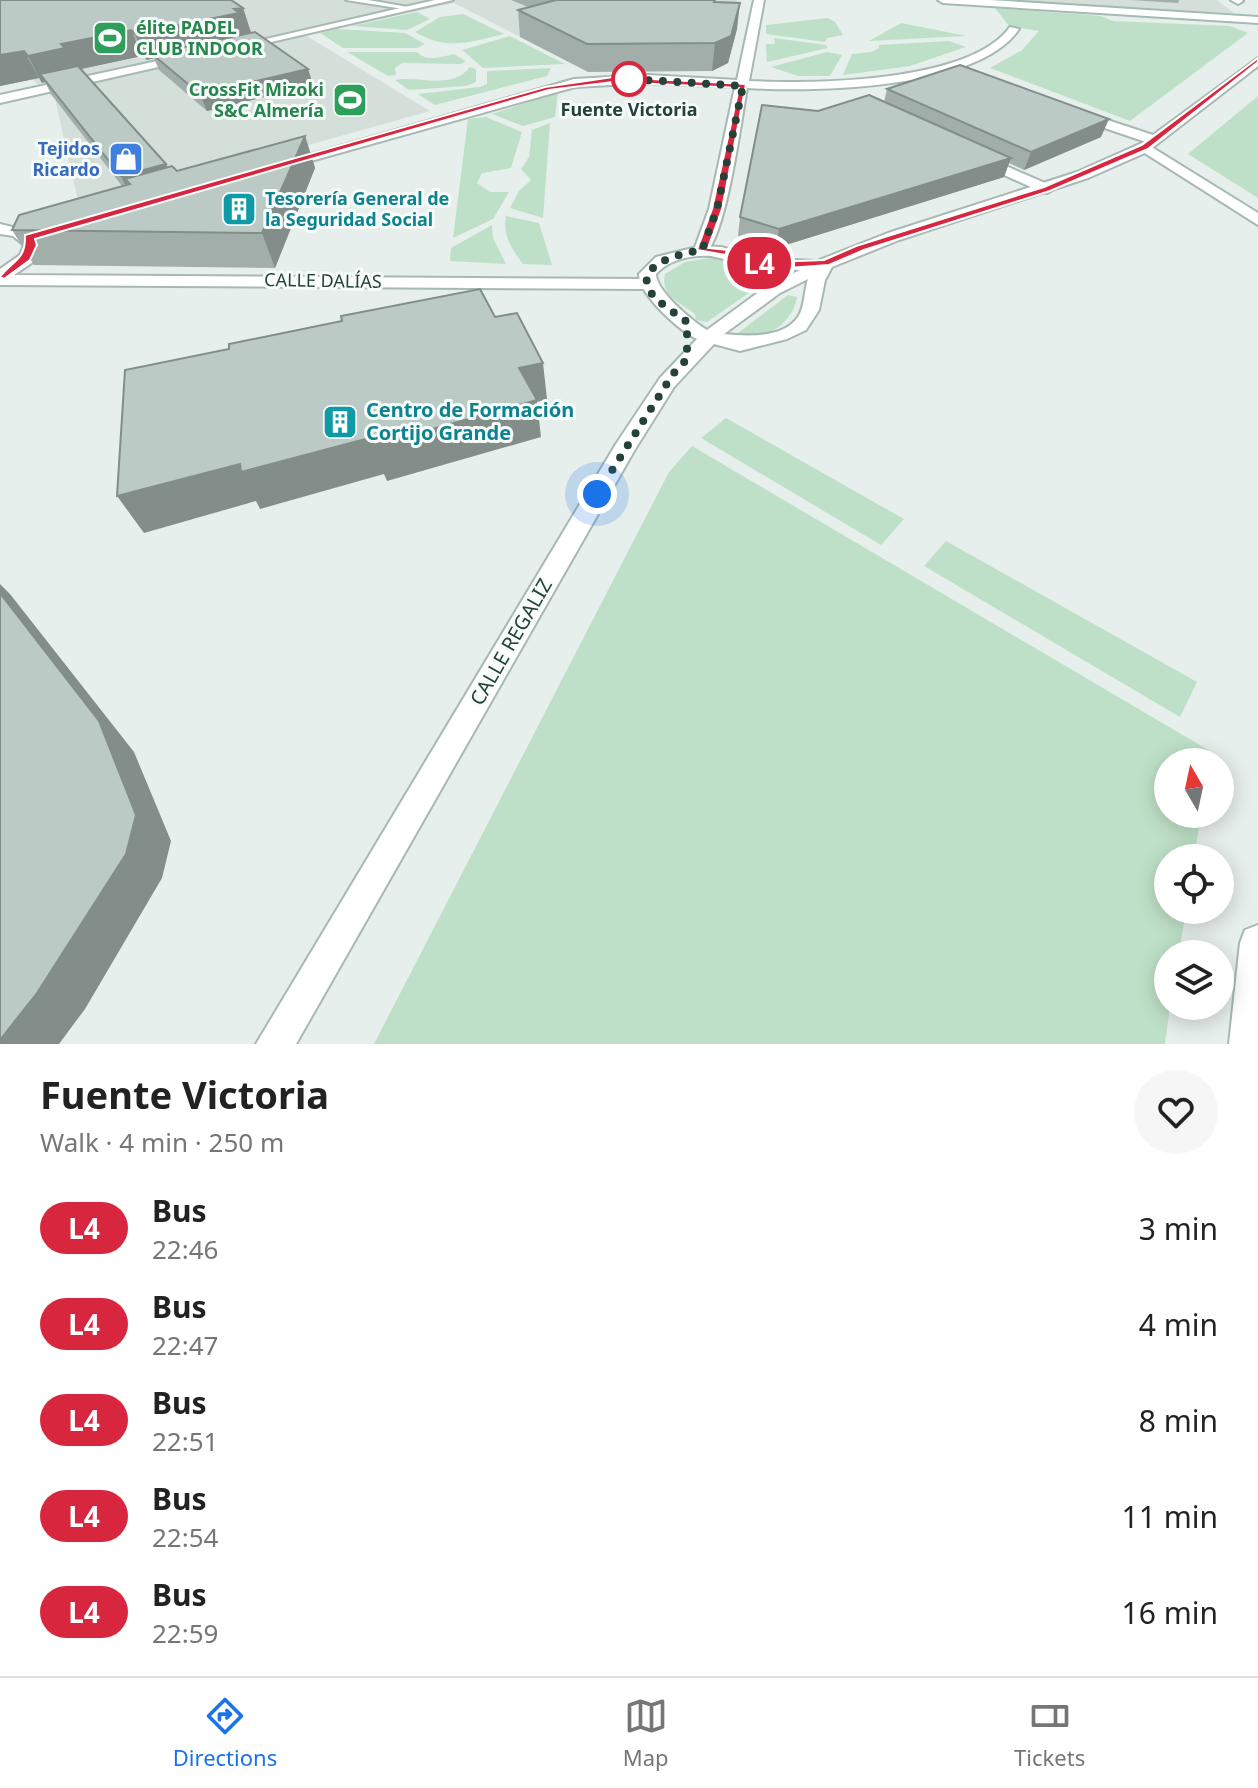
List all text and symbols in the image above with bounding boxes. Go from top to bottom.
place label: élite PADEL CLUB INDOOR [136,15,263,60]
sports icon: élite PADEL CLUB INDOOR [91,19,129,57]
marker: Fuente Victoria [612,62,646,96]
place label: CrossFit Mizoki S&C Almería [189,77,324,122]
sports icon: CrossFit Mizoki S&C Almería [331,81,369,119]
place label: Fuente Victoria [561,97,697,121]
place label: Tejidos Ricardo [32,136,100,181]
shop icon: Tejidos Ricardo [107,140,145,178]
place label: Tesorería General de la Seguridad Social [265,186,449,231]
building icon: Tesorería General de la Seguridad Social [220,190,258,228]
line badge: L4 [723,237,795,289]
text: L4 [743,244,775,282]
street label: CALLE DALÍAS [264,267,382,293]
place label: Centro de Formación Cortijo Grande [366,396,574,446]
building icon: Centro de Formación Cortijo Grande [321,403,359,441]
your location [577,474,617,514]
street label: CALLE REGALIZ [463,573,558,710]
north arrow [1154,748,1234,828]
map controls [1154,748,1234,1020]
button: locate [1154,844,1234,924]
button: layers [1154,940,1234,1020]
text: Fuente Victoria [40,1068,329,1120]
button: heart [1134,1070,1218,1154]
text: Walk · 4 min · 250 m [40,1124,284,1160]
text: Bus [152,1190,207,1231]
text: 3 min [1139,1208,1218,1249]
text: L4 [68,1209,100,1247]
text: 22:46 [152,1231,218,1267]
text: Bus [152,1286,207,1327]
text: 4 min [1139,1304,1218,1345]
text: L4 [68,1305,100,1343]
text: 22:47 [152,1327,218,1363]
text: Bus [152,1382,207,1423]
text: 8 min [1139,1400,1218,1441]
text: L4 [68,1401,100,1439]
text: 22:51 [152,1423,218,1459]
text: Bus [152,1478,207,1519]
text: 11 min [1122,1496,1218,1537]
text: L4 [68,1497,100,1535]
text: 22:54 [152,1519,218,1555]
text: Bus [152,1574,207,1615]
text: 16 min [1122,1592,1218,1633]
text: L4 [68,1593,100,1631]
text: 22:59 [152,1615,218,1651]
tab: Directions [173,1694,277,1772]
tab: Map [623,1694,669,1772]
tab: Tickets [1014,1694,1085,1772]

